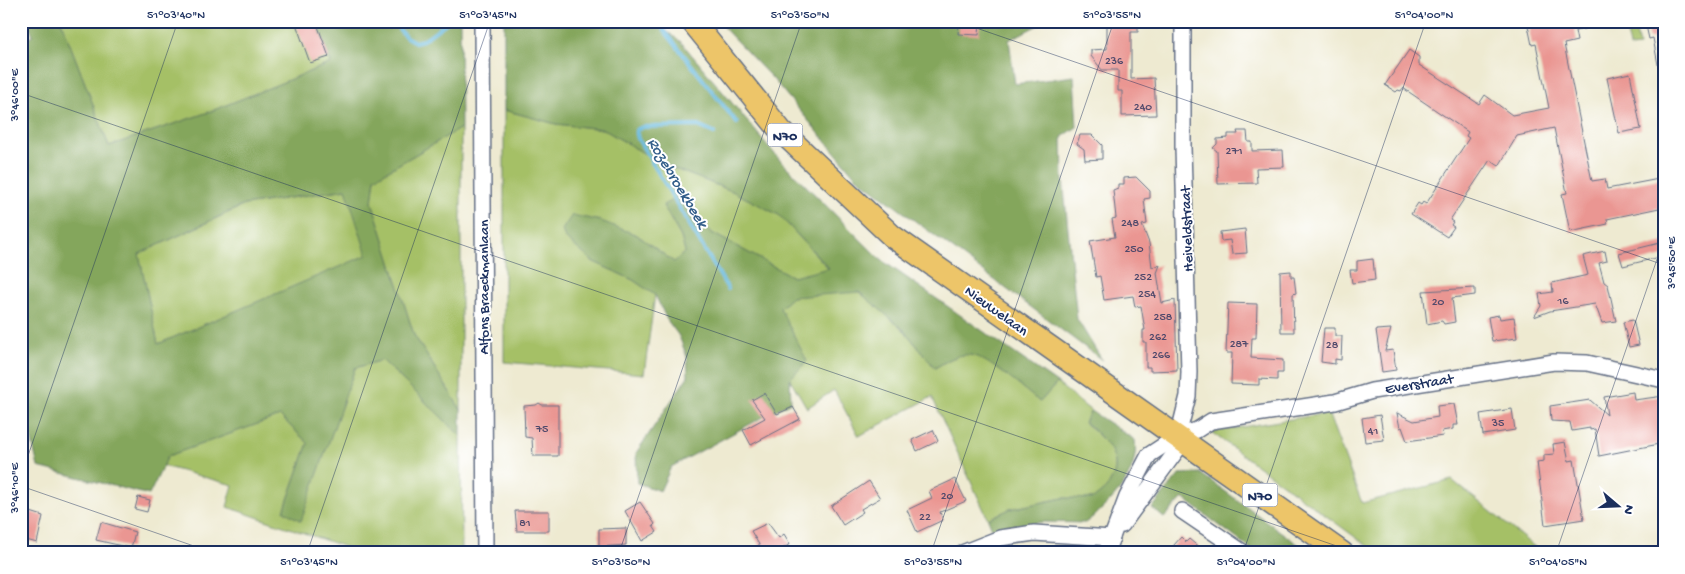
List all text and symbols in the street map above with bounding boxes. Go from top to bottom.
text: 51°03'40"N [147,9,205,23]
text: 51°03'45"N [459,9,517,23]
text: 51°03'50"N [771,9,829,23]
text: 51°03'55"N [1083,9,1141,23]
text: 51°04'00"N [1395,9,1453,23]
house number: 236 [1105,55,1124,69]
text: 3°46'00"E [9,68,23,122]
house number: 240 [1134,101,1152,115]
road number: N70 [768,124,802,146]
water label: Rozebroekbeek [642,135,711,234]
house number: 271 [1226,145,1243,159]
street label: Heiveldstraat [1177,184,1198,272]
house number: 248 [1121,217,1139,231]
street label: Alfons Braeckmanlaan [476,220,494,354]
text: 3°45'50"E [1666,236,1680,290]
house number: 250 [1124,243,1144,257]
house number: 252 [1134,271,1152,285]
street label: Nieuwelaan [960,283,1031,341]
house number: 254 [1138,288,1156,302]
house number: 16 [1557,295,1569,309]
house number: 20 [1432,296,1445,310]
house number: 258 [1154,311,1173,325]
house number: 262 [1149,331,1167,345]
house number: 287 [1230,338,1249,352]
house number: 28 [1326,339,1339,353]
house number: 266 [1152,349,1171,363]
street label: Everstraat [1384,370,1457,399]
house number: 35 [1491,417,1504,431]
house number: 75 [535,423,548,437]
house number: 41 [1368,425,1378,439]
text: 3°46'10"E [9,462,23,514]
north arrow [1592,482,1642,532]
road number: N70 [1242,484,1278,506]
house number: 20 [941,490,954,504]
text: N [1618,502,1637,517]
house number: 22 [919,511,931,525]
house number: 81 [519,517,531,531]
text: 51°03'45"N [280,556,338,570]
text: 51°03'50"N [592,556,650,570]
text: 51°03'55"N [904,556,962,570]
text: 51°04'00"N [1217,556,1275,570]
text: 51°04'05"N [1529,556,1587,570]

